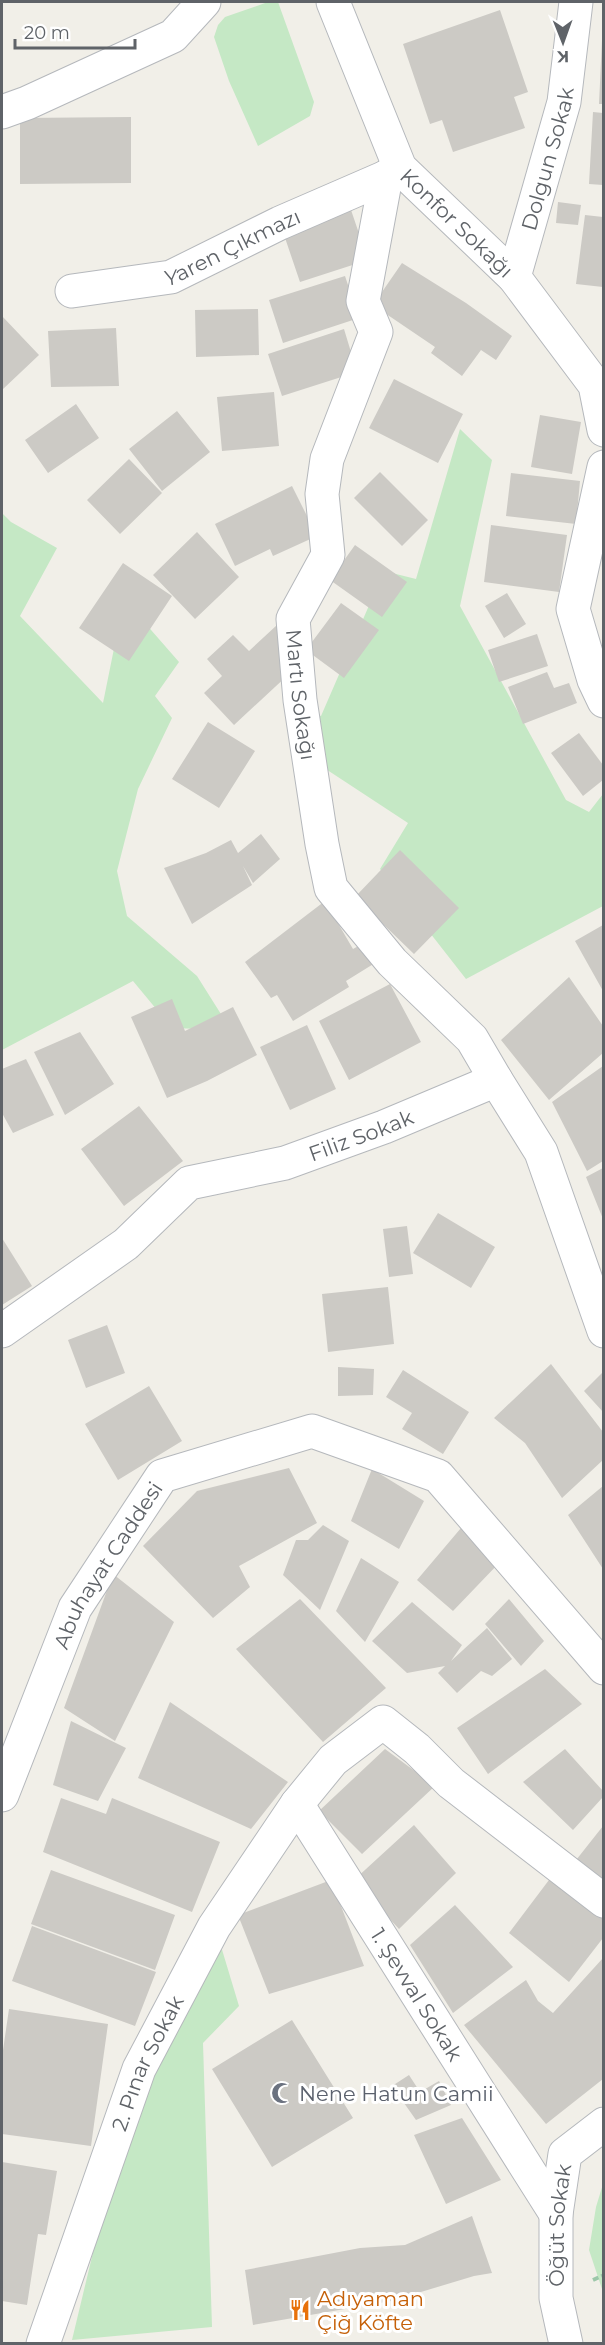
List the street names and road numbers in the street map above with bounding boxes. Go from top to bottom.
street label: Dolgun Sokak [515,85,578,233]
street label: Konfor Sokağı [395,163,519,282]
street label: Yaren Çıkmazı [163,203,304,290]
street label: Martı Sokağı [281,628,321,762]
street label: Filiz Sokak [305,1104,417,1166]
street label: Abuhayat Caddesi [48,1477,167,1652]
street label: 1. Şevval Sokak [366,1923,469,2066]
street label: 2. Pınar Sokak [106,1990,188,2134]
street label: Öğüt Sokak [544,2162,576,2287]

